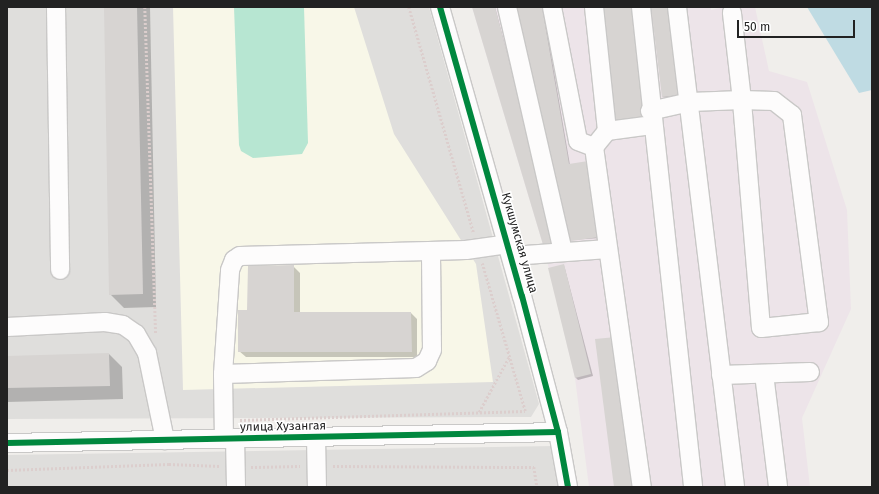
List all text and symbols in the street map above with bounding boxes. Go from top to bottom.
scale bar [739,12,857,38]
text: 50 m [744,20,770,34]
street label: Кукшумская улица [498,191,540,295]
street label: улица Хузангая [240,419,326,435]

